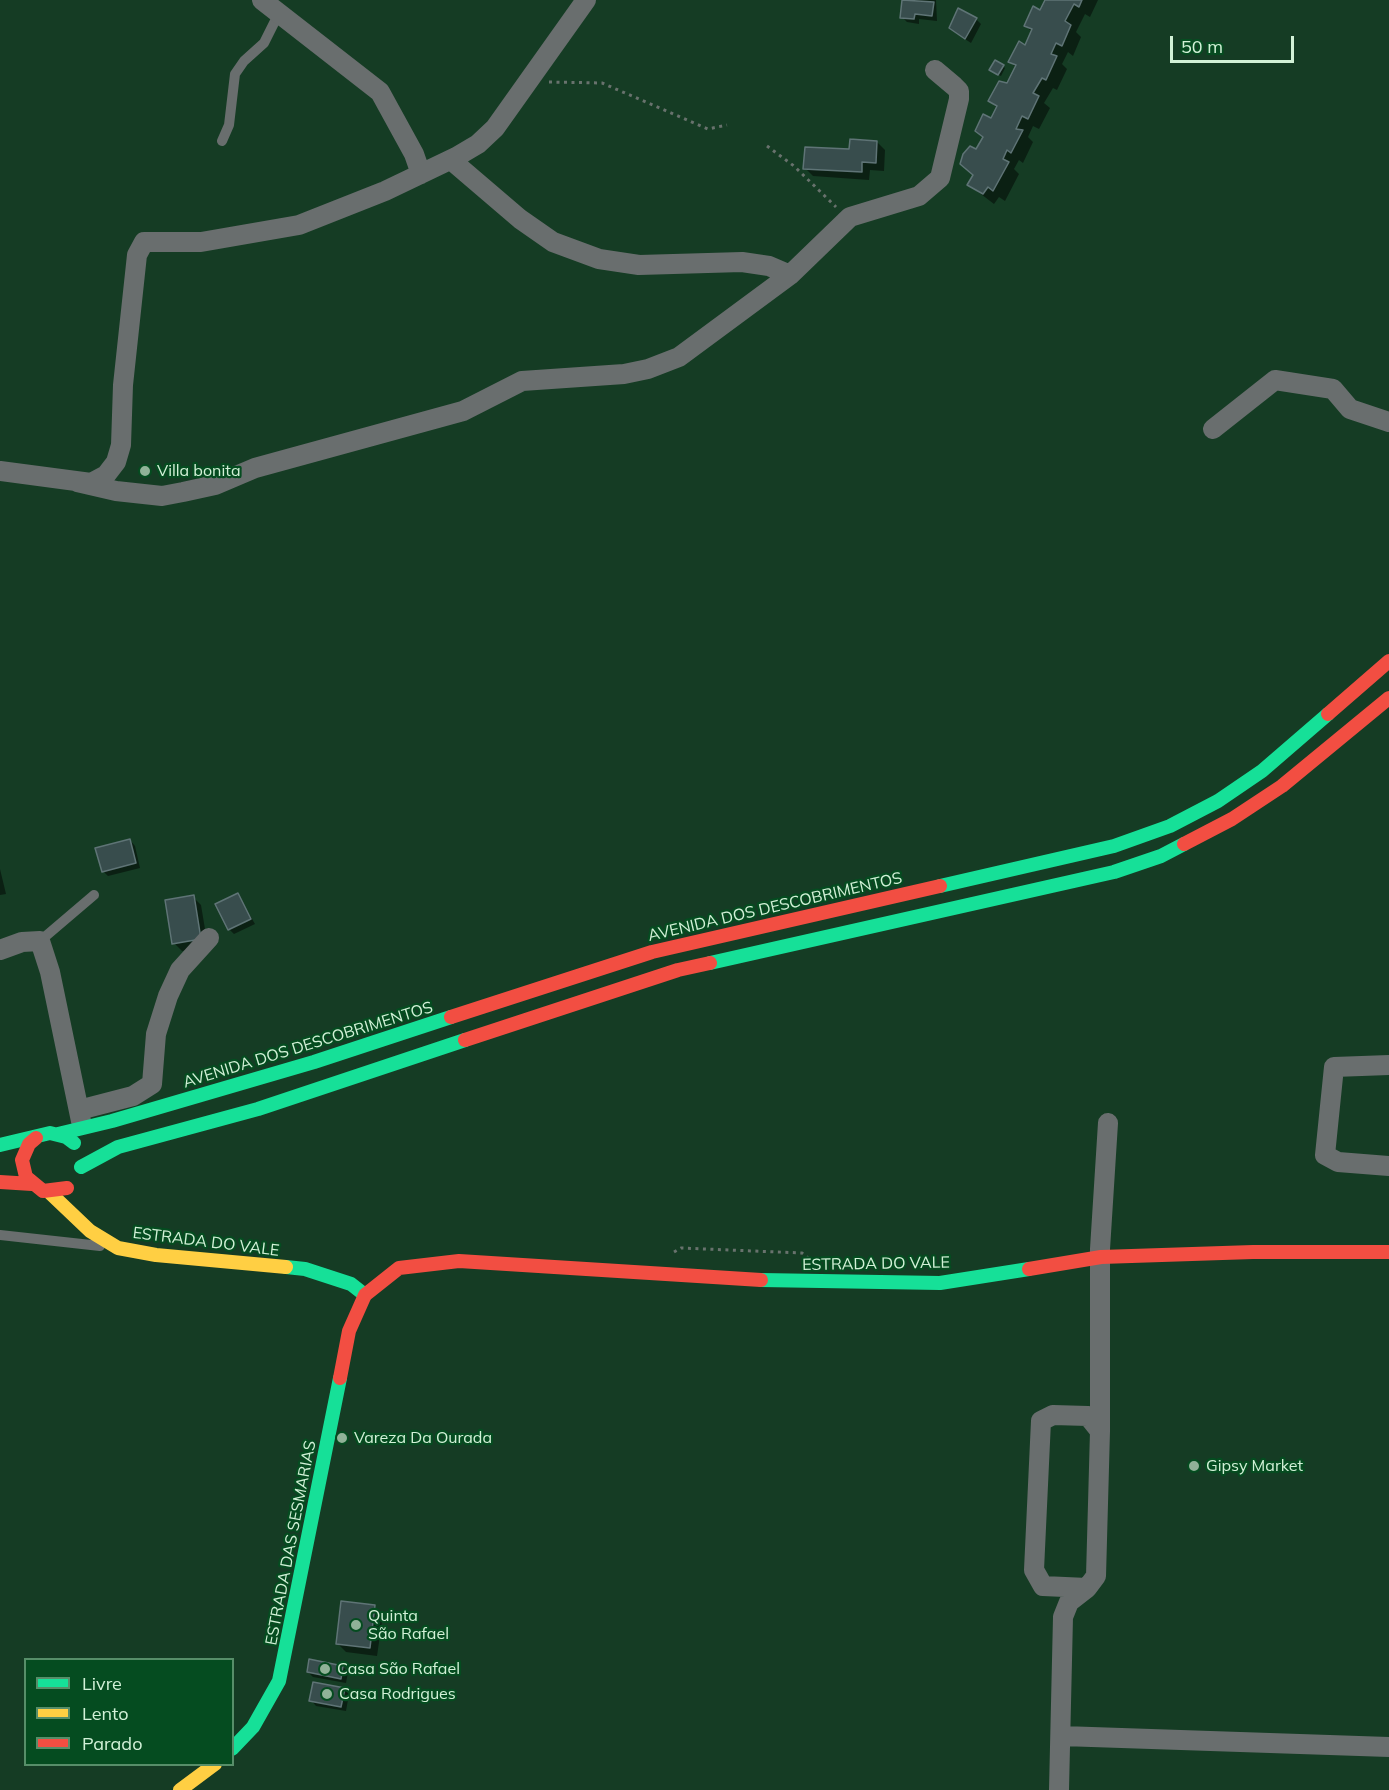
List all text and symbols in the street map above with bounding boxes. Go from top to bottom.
scale bar [1173,24,1298,62]
text: 50 m [1181,35,1223,58]
place label: Villa bonita [157,461,240,481]
marker: Villa bonita [138,464,152,478]
street label: AVENIDA DOS DESCOBRIMENTOS [646,868,904,946]
street label: AVENIDA DOS DESCOBRIMENTOS [181,998,435,1092]
street label: ESTRADA DO VALE [132,1223,280,1261]
street label: ESTRADA DO VALE [802,1253,950,1275]
place label: Vareza Da Ourada [354,1428,492,1448]
marker: Vareza Da Ourada [335,1431,349,1445]
street label: ESTRADA DAS SESMARIAS [262,1439,320,1647]
place label: Gipsy Market [1206,1456,1303,1476]
marker: Gipsy Market [1187,1459,1201,1473]
place label: Quinta São Rafael [368,1606,449,1644]
marker: Quinta São Rafael [349,1618,363,1632]
legend [24,1658,234,1766]
place label: Casa São Rafael [337,1659,460,1679]
marker: Casa São Rafael [318,1662,332,1676]
text: Livre [82,1672,122,1695]
place label: Casa Rodrigues [339,1684,456,1704]
marker: Casa Rodrigues [320,1687,334,1701]
text: Lento [82,1702,129,1725]
text: Parado [82,1732,142,1755]

